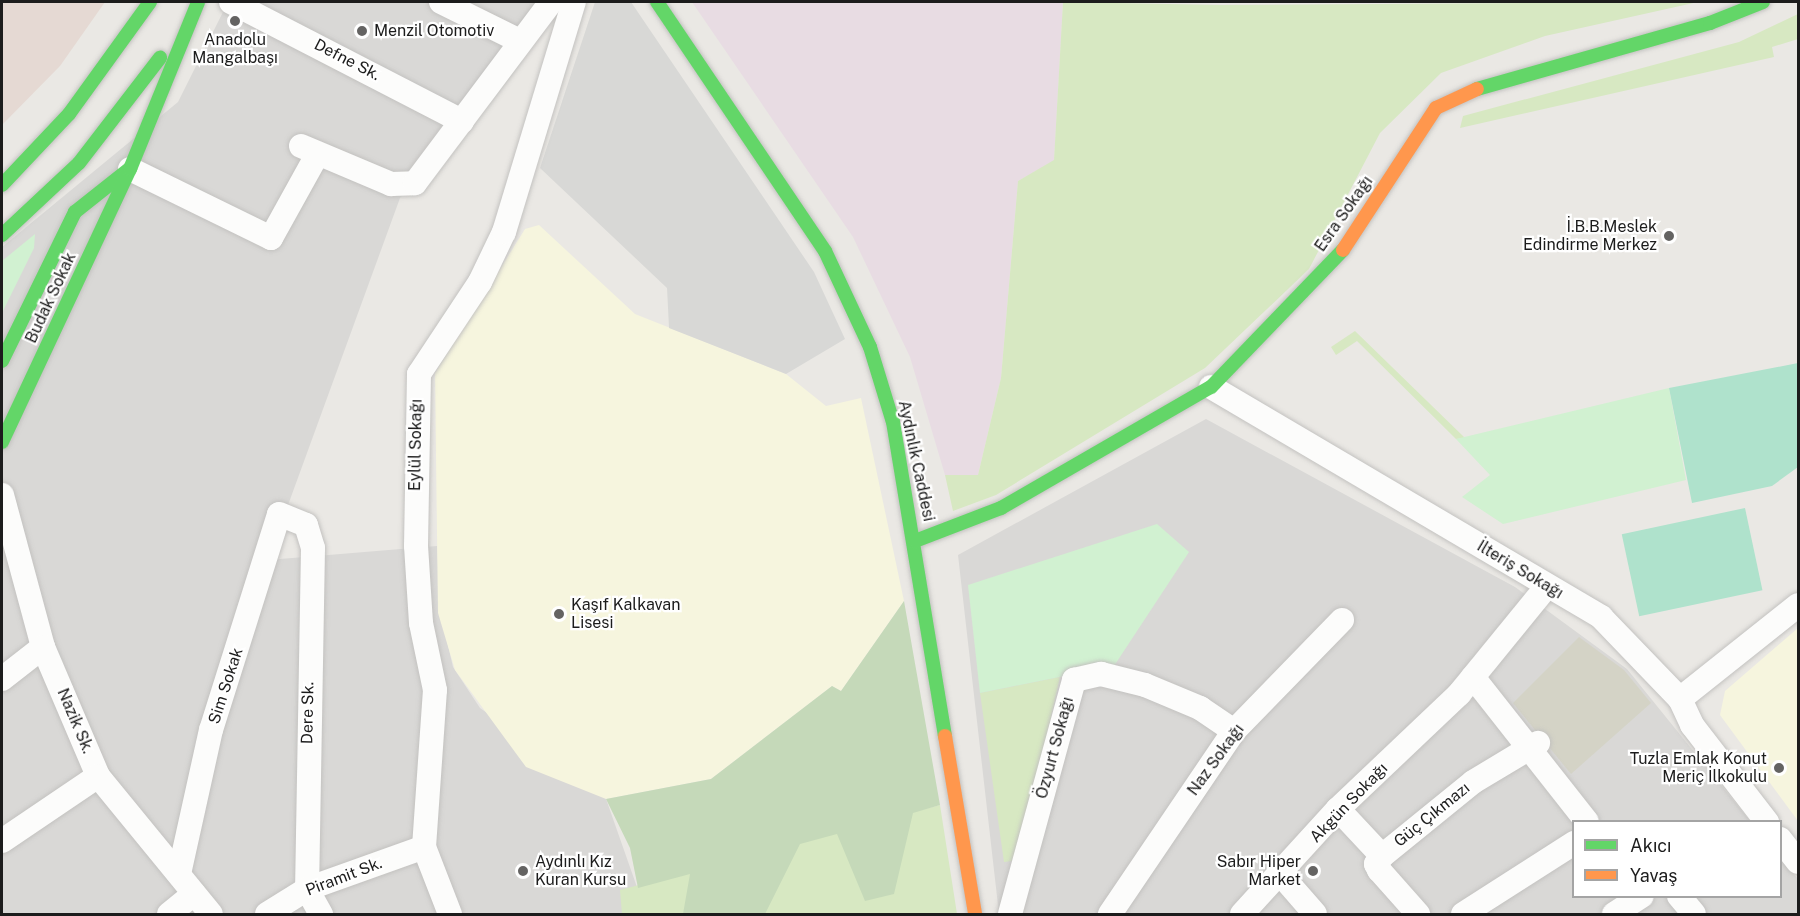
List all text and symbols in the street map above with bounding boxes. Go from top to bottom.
marker: Anadolu Mangalbaşı [228,14,242,28]
place label: Menzil Otomotiv [374,21,494,41]
marker: Menzil Otomotiv [355,24,369,38]
place label: Anadolu Mangalbaşı [192,30,278,68]
street label: Defne Sk. [311,35,383,85]
street label: Esra Sokağı [1311,173,1377,255]
place label: İ.B.B.Meslek Edindirme Merkez [1523,217,1657,255]
marker: İ.B.B.Meslek Edindirme Merkez [1662,229,1676,243]
street label: Budak Sokak [22,250,80,346]
street label: Eylül Sokağı [406,399,426,491]
street label: Aydınlık Caddesi [894,399,938,523]
street label: İlteriş Sokağı [1473,537,1567,603]
place label: Kaşıf Kalkavan Lisesi [571,595,680,633]
marker: Kaşıf Kalkavan Lisesi [552,607,566,621]
street label: Sim Sokak [205,646,247,726]
street label: Dere Sk. [298,682,318,744]
street label: Nazik Sk. [53,686,97,756]
street label: Özyurt Sokağı [1032,695,1078,801]
street label: Naz Sokağı [1184,721,1248,799]
place label: Tuzla Emlak Konut Meriç İlkokulu [1630,749,1767,787]
street label: Akgün Sokağı [1306,759,1392,847]
marker: Tuzla Emlak Konut Meriç İlkokulu [1772,761,1786,775]
street label: Güç Çıkmazı [1390,779,1474,851]
legend [1572,820,1782,898]
text: Akıcı [1630,835,1671,856]
place label: Aydınlı Kız Kuran Kursu [535,852,626,890]
place label: Sabır Hiper Market [1217,852,1301,890]
street label: Piramit Sk. [303,854,385,900]
marker: Aydınlı Kız Kuran Kursu [516,864,530,878]
marker: Sabır Hiper Market [1306,864,1320,878]
text: Yavaş [1630,865,1677,886]

